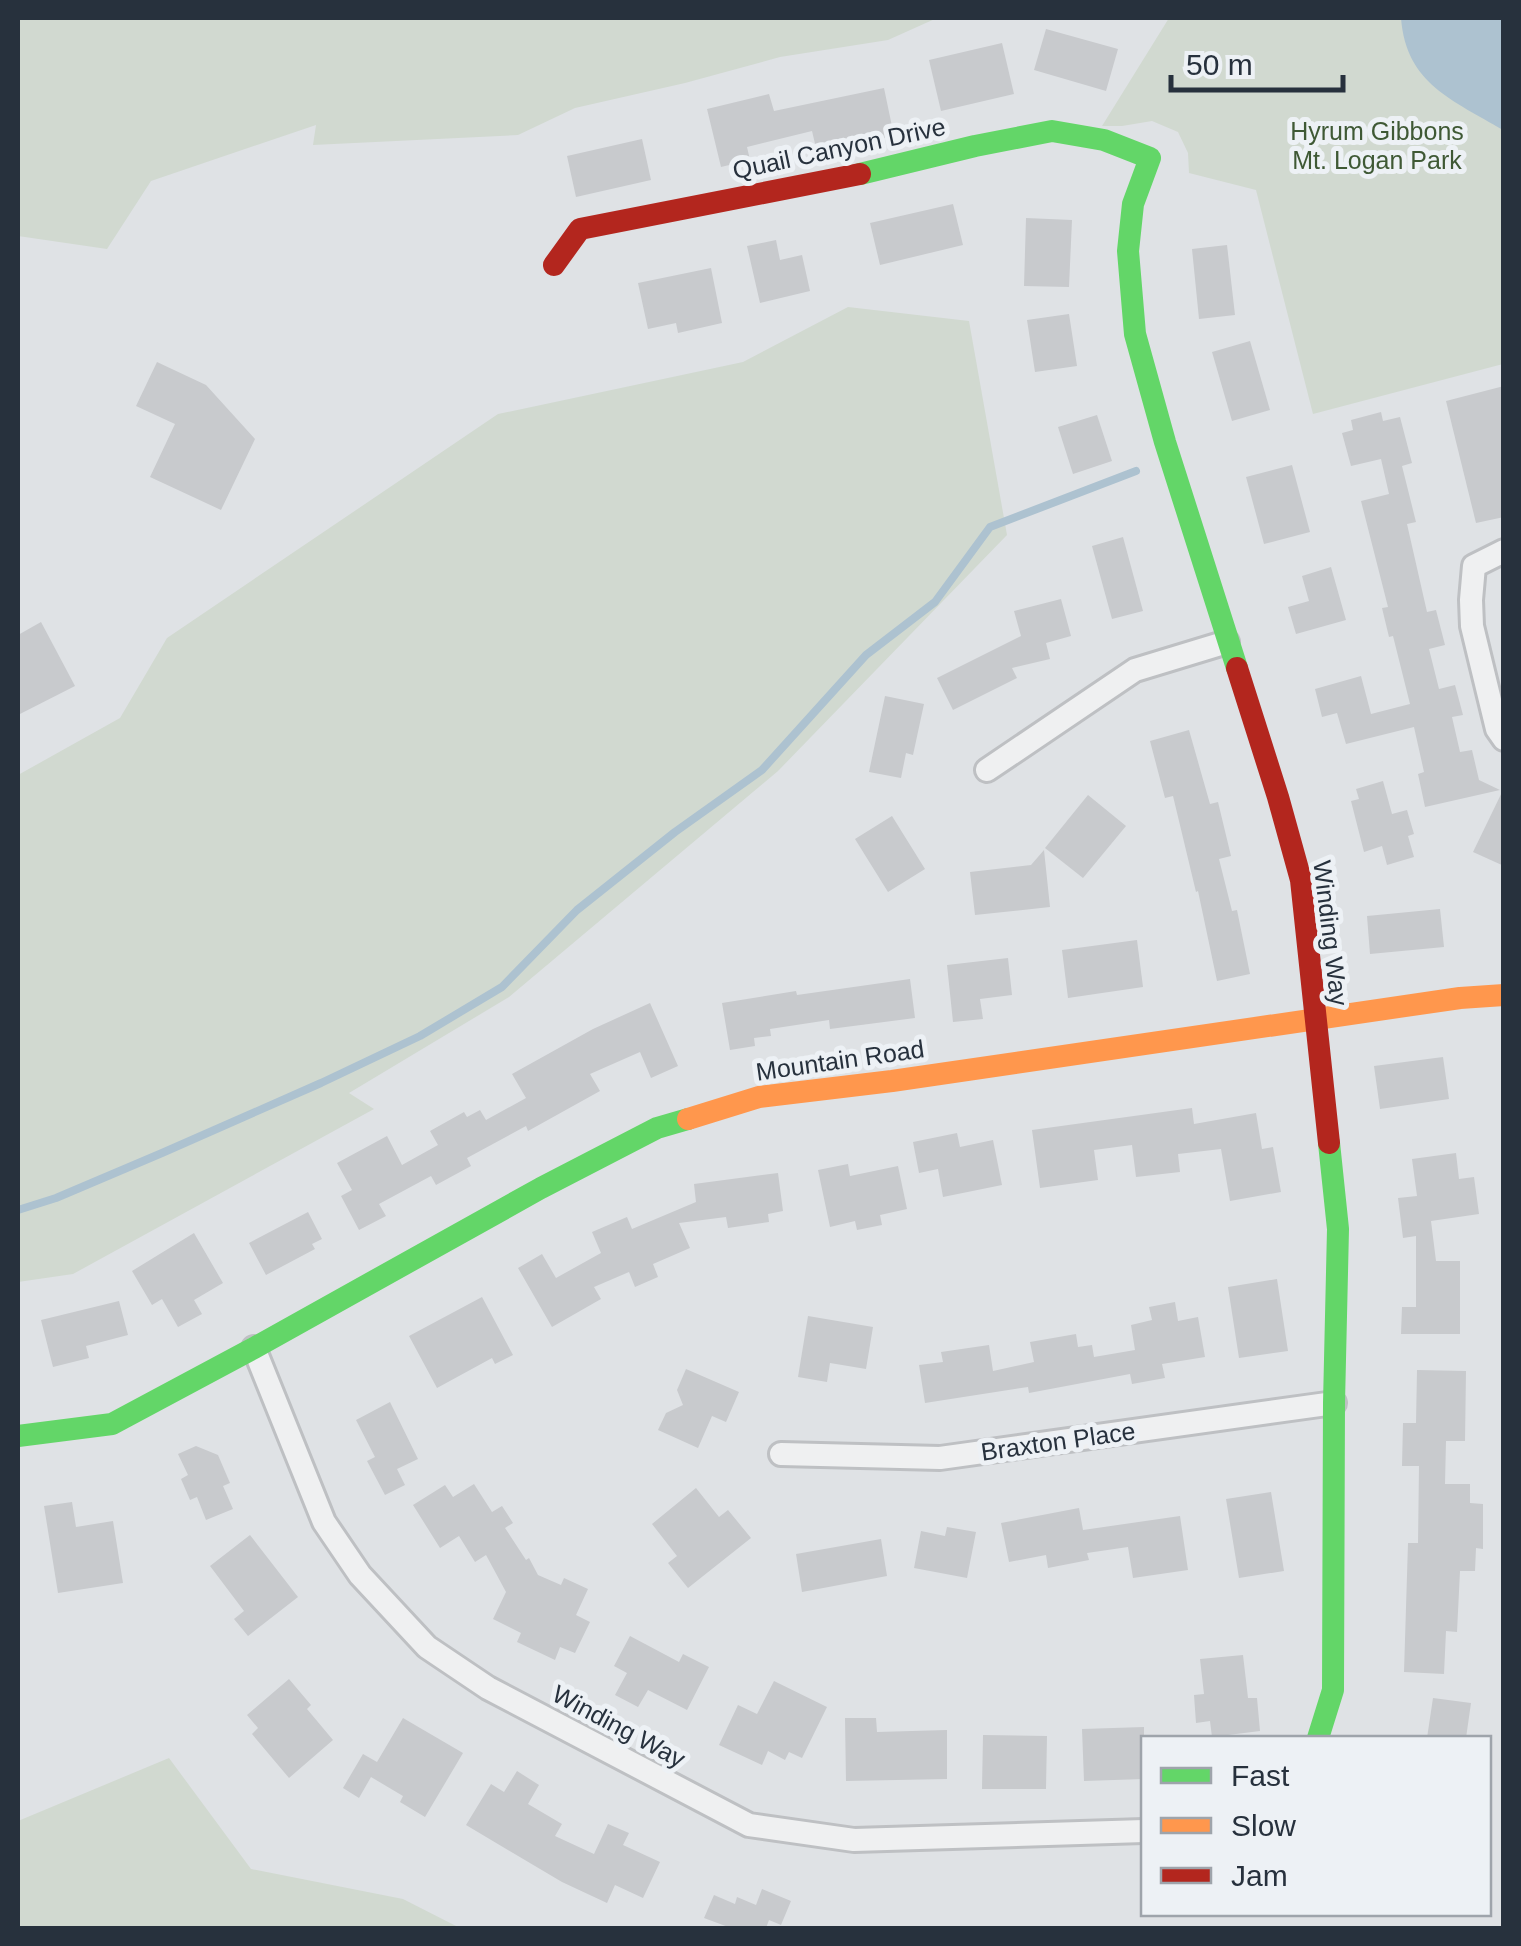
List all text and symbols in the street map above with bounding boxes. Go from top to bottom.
scale bar [1171,30,1344,92]
text: 50 m [1186,48,1253,81]
street label: Quail Canyon Drive [730,112,948,184]
park label: Hyrum Gibbons Mt. Logan Park [1290,117,1464,174]
street label: Winding Way [1308,859,1354,1008]
street label: Mountain Road [754,1034,926,1086]
street label: Braxton Place [979,1416,1137,1466]
street label: Winding Way [548,1679,691,1773]
legend [1141,1736,1491,1916]
text: Fast [1231,1759,1290,1792]
text: Slow [1231,1809,1296,1842]
text: Jam [1231,1859,1288,1892]

